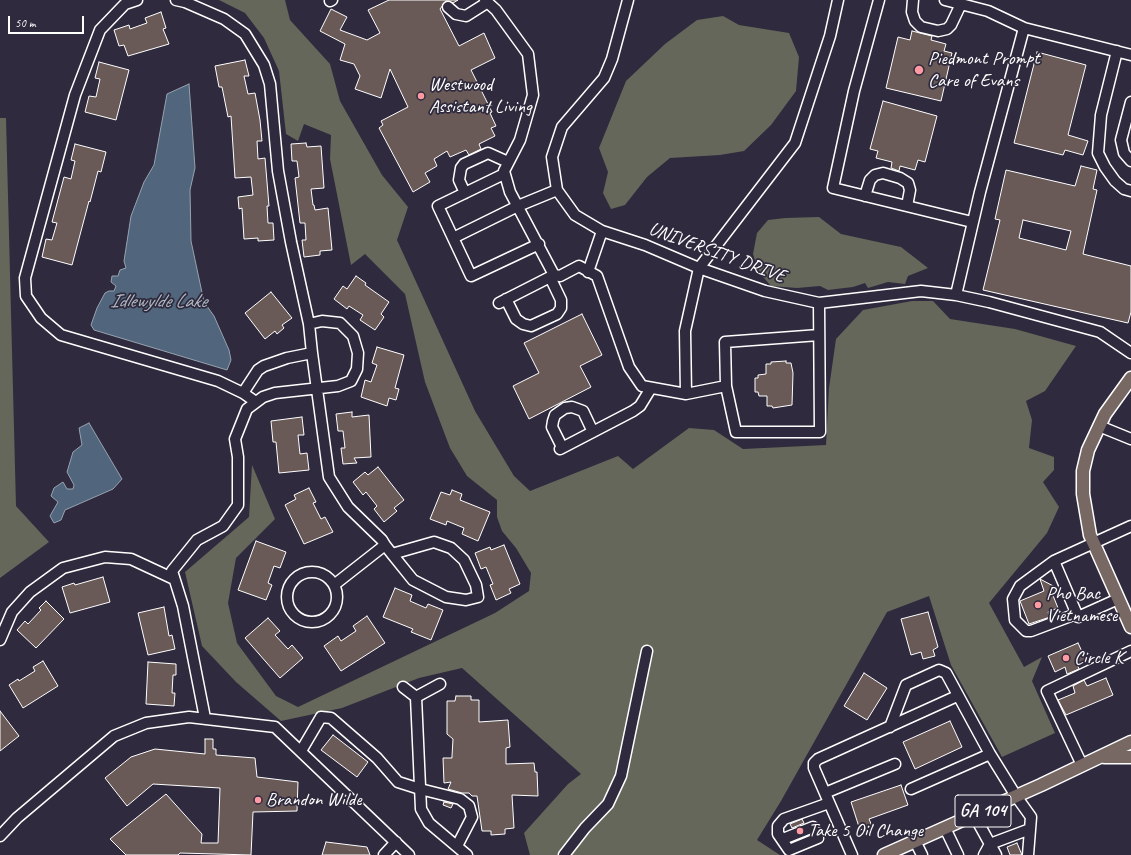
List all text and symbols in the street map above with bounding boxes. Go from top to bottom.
scale bar [10,8,86,34]
text: 50 m [15,15,35,31]
place label: Piedmont Prompt Care of Evans [928,48,1039,92]
marker: Piedmont Prompt Care of Evans [913,64,925,76]
place label: Westwood Assistant Living [429,74,532,118]
marker: Westwood Assistant Living [416,91,426,101]
street label: UNIVERSITY DRIVE [646,218,788,288]
water label: Idlewylde Lake [110,290,206,314]
place label: Pho Bac Vietnamese [1046,583,1117,627]
marker: Pho Bac Vietnamese [1033,600,1043,610]
place label: Circle K [1074,647,1123,669]
marker: Circle K [1061,653,1071,663]
place label: Brandon Wilde [266,789,361,811]
marker: Brandon Wilde [253,795,263,805]
road number: GA 104 [955,795,1011,827]
place label: Take 5 Oil Change [808,820,923,842]
marker: Take 5 Oil Change [795,826,805,836]

